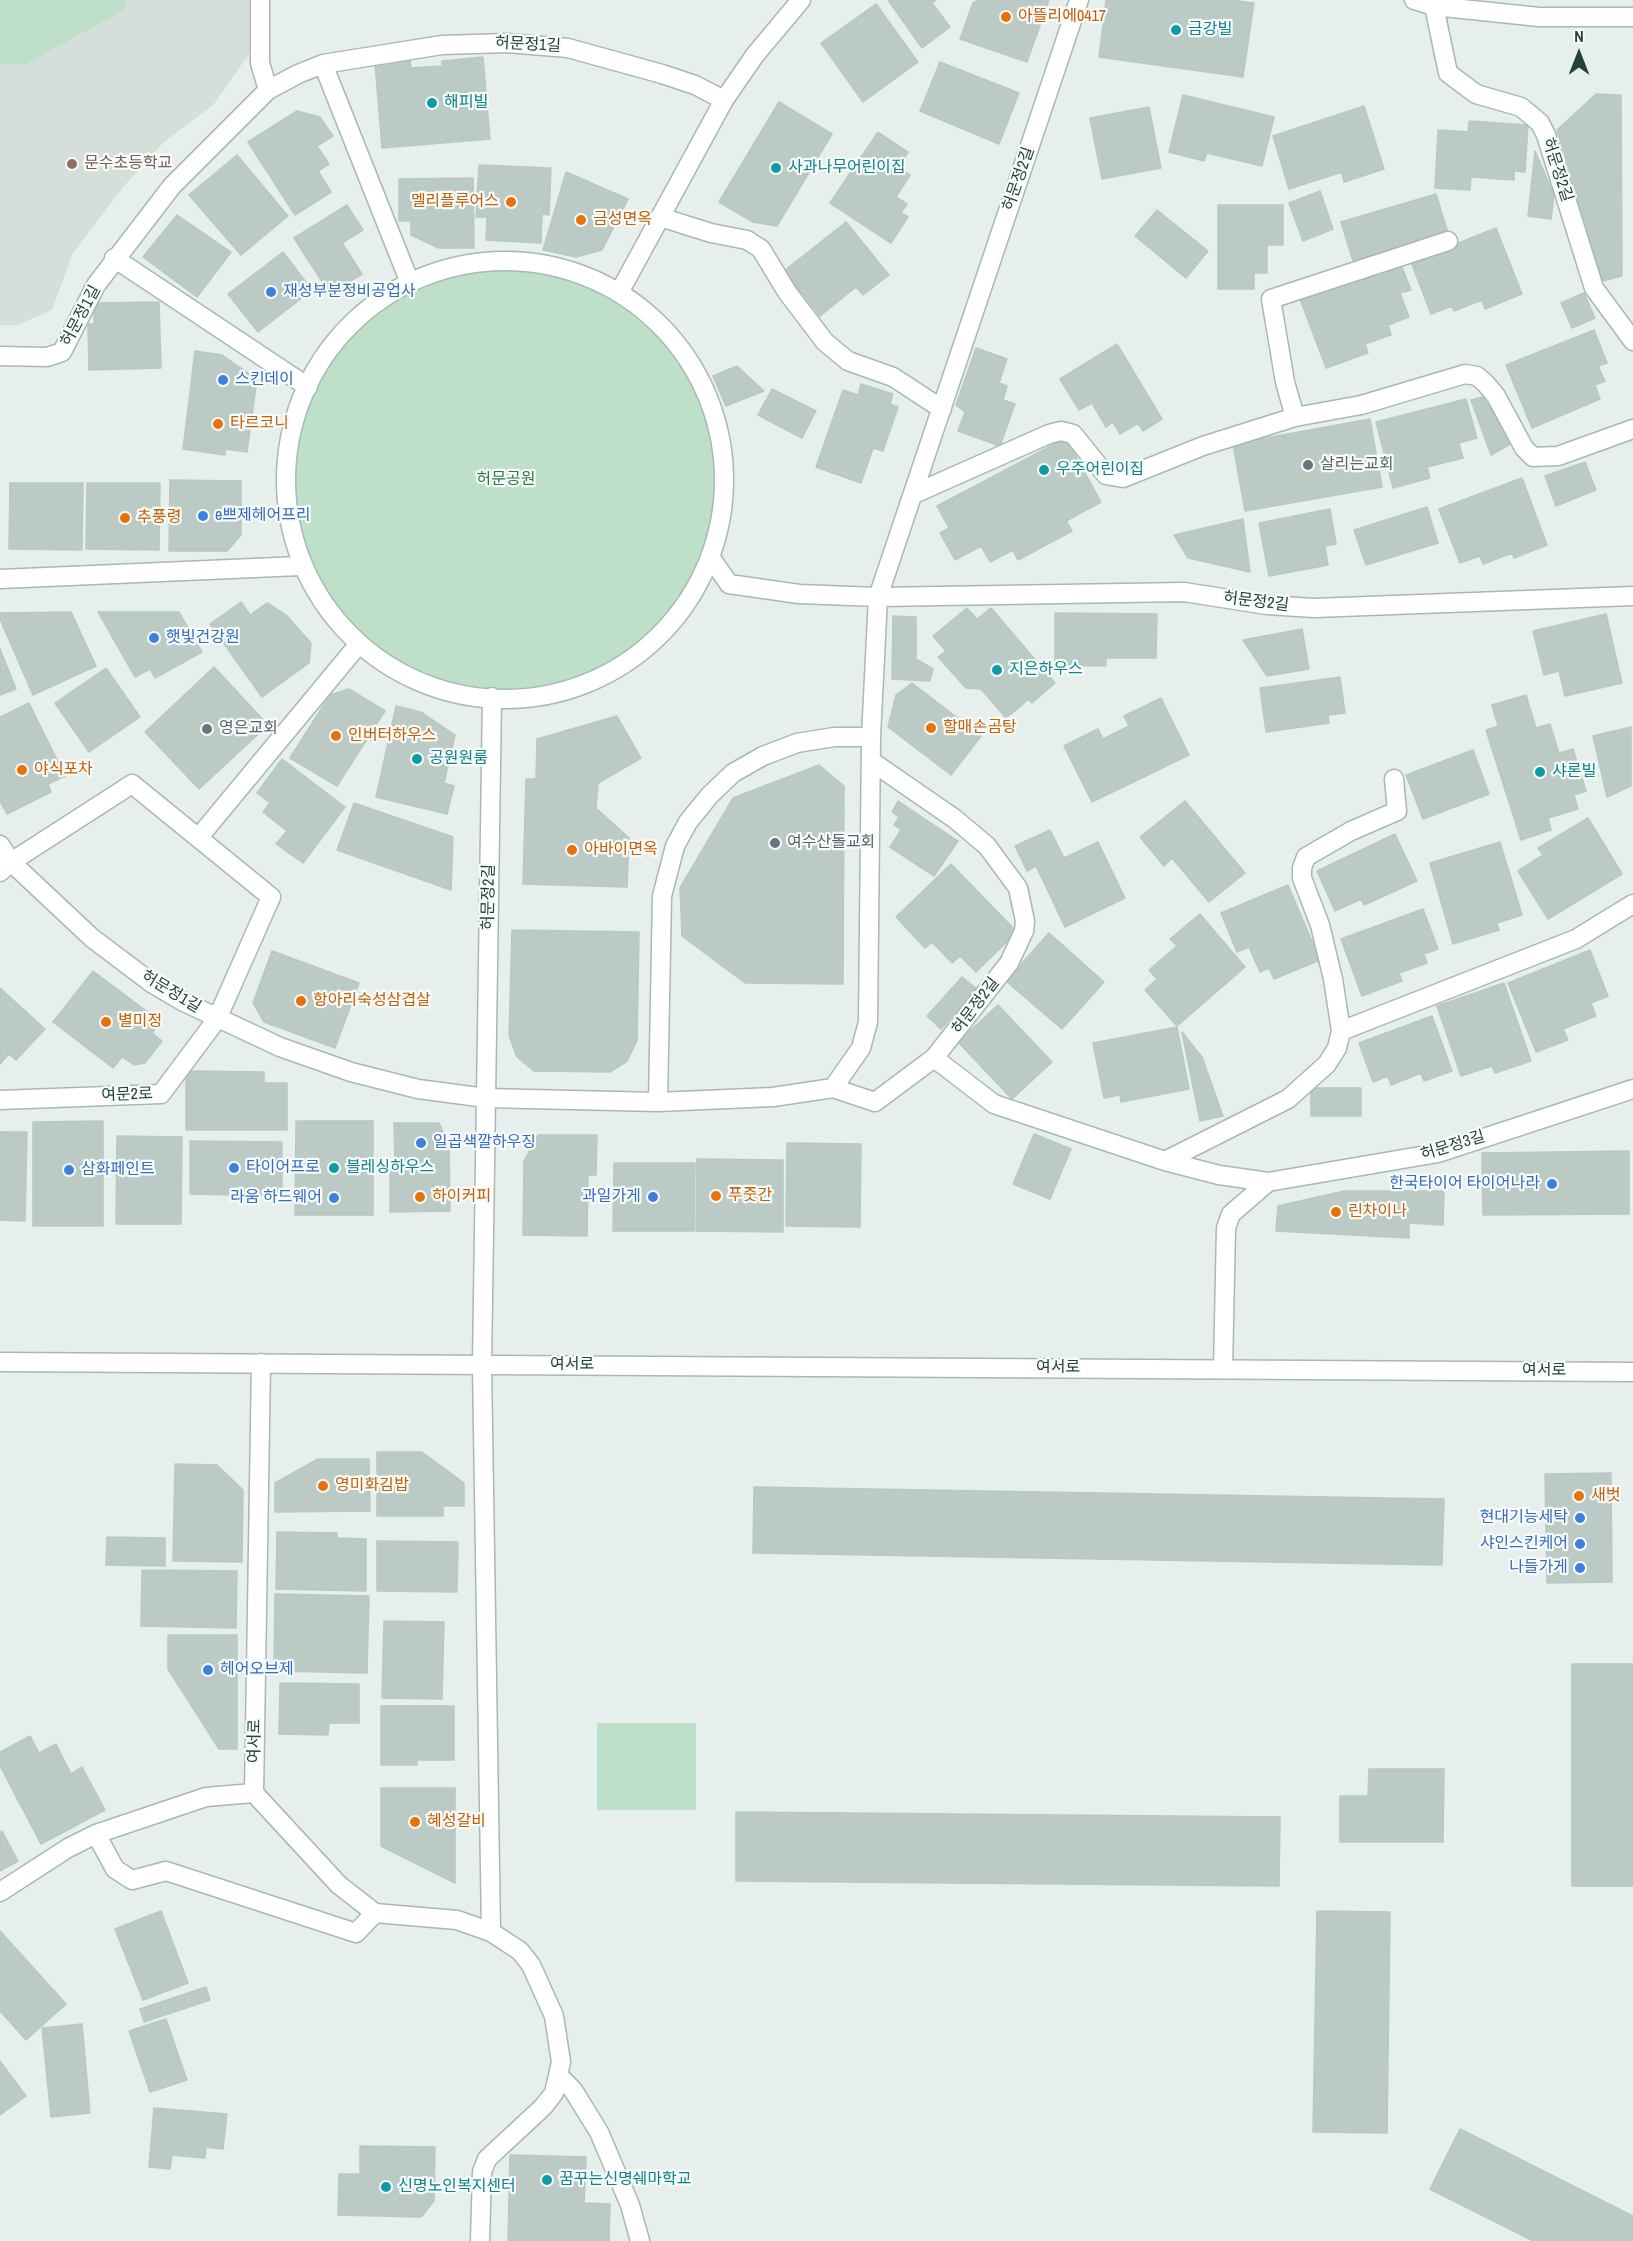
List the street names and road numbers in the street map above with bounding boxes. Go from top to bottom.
street label: 허문정1길 [494,34,562,56]
street label: 허문정2길 [1538,136,1576,204]
street label: 허문정2길 [999,145,1039,213]
street label: 허문정1길 [57,282,105,350]
street label: 허문정2길 [1222,588,1290,616]
street label: 허문정2길 [479,864,499,930]
street label: 허문정1길 [138,967,204,1017]
street label: 허문정2길 [948,974,1004,1038]
street label: 여문2로 [101,1085,153,1105]
street label: 허문정3길 [1419,1127,1487,1165]
street label: 여서로 [550,1355,594,1375]
street label: 여서로 [1036,1358,1080,1378]
street label: 여서로 [1522,1361,1566,1381]
street label: 여서로 [245,1719,265,1763]

